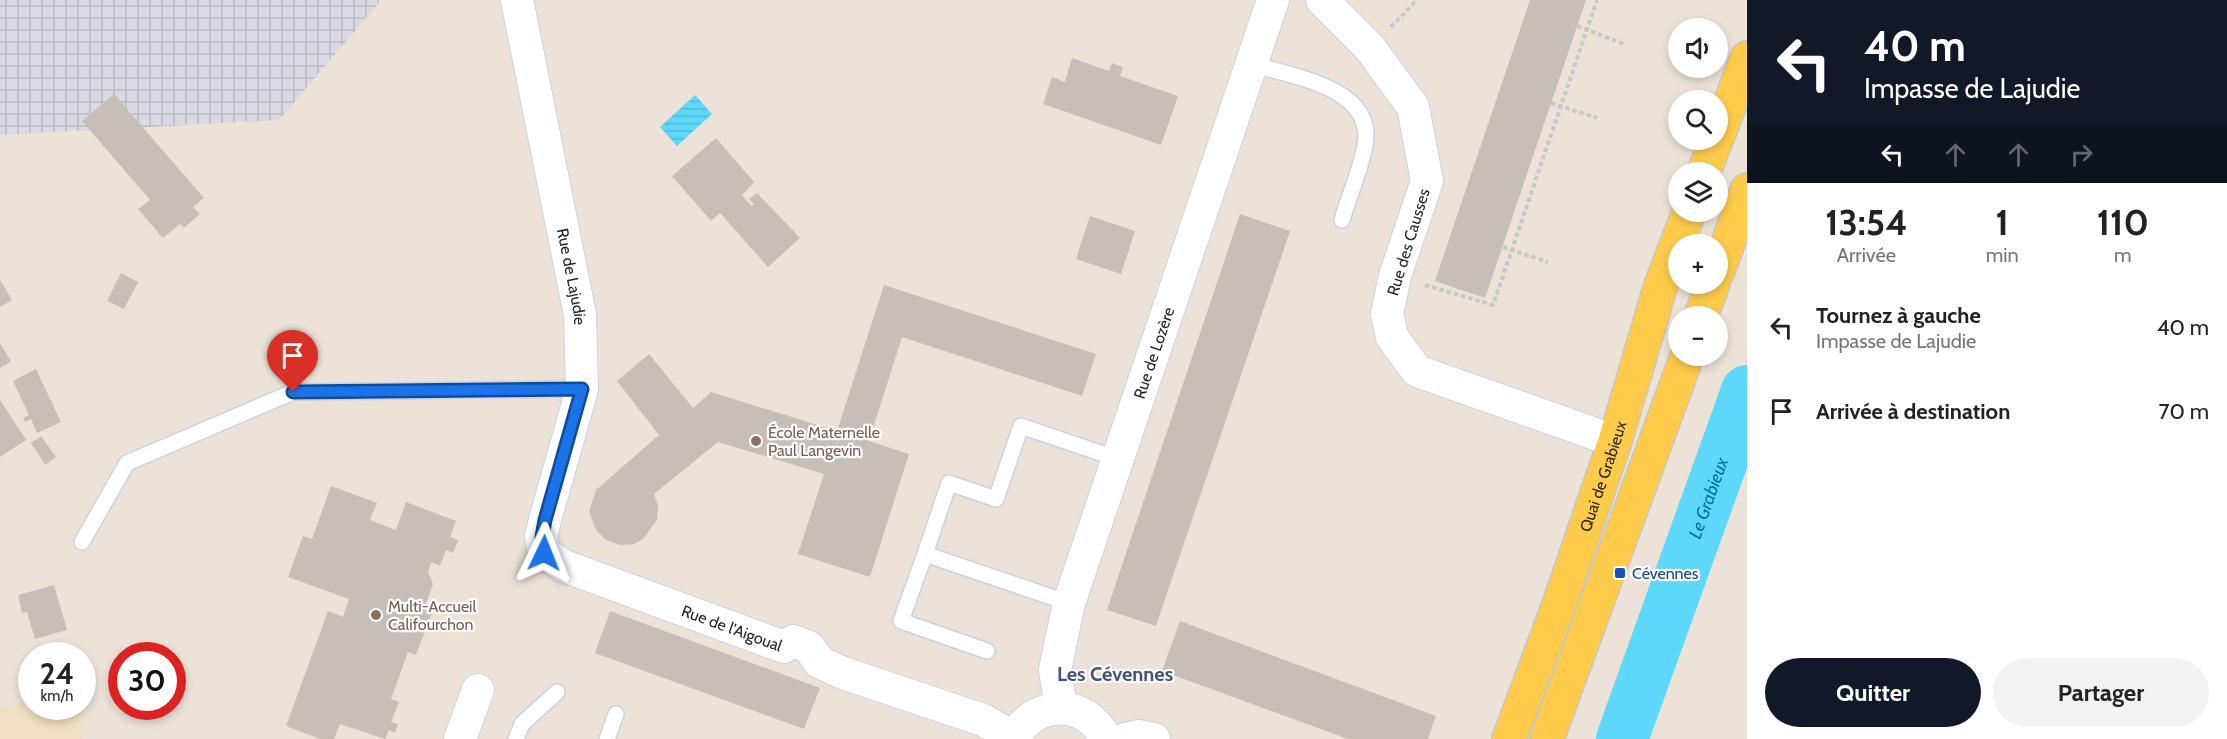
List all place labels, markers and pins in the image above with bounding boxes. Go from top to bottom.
pin [267,330,318,392]
place label: École Maternelle Paul Langevin [768,423,880,460]
marker: École Maternelle Paul Langevin [749,434,763,448]
place label: Cévennes [1632,564,1699,583]
marker: Cévennes [1613,566,1627,580]
place label: Multi-Accueil Califourchon [388,597,477,634]
marker: Multi-Accueil Califourchon [369,608,383,622]

